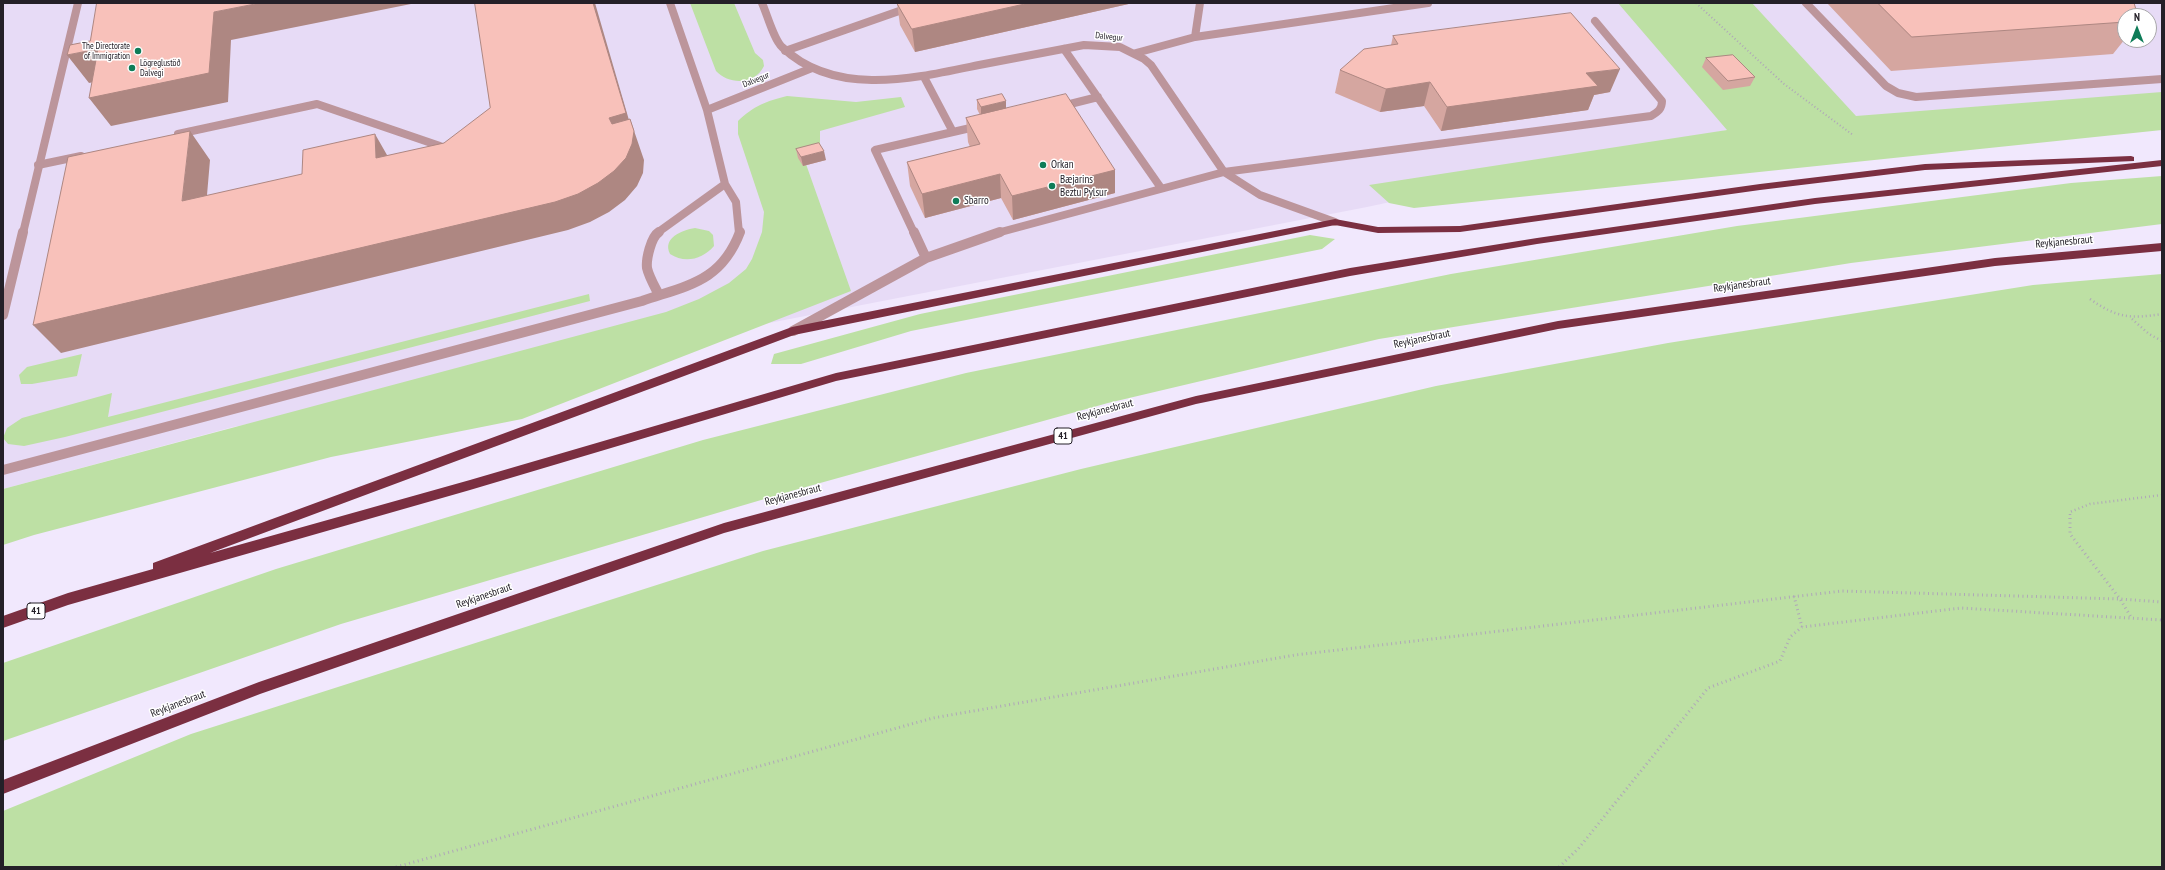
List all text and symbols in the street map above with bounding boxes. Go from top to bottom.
north arrow [2117,8,2157,48]
text: N [2134,10,2140,24]
street label: Dalvegur [1095,30,1123,44]
place label: The Directorate of Immigration [82,41,130,62]
marker: The Directorate of Immigration [133,46,143,56]
place label: Lögreglustöð Dalvegi [140,58,180,79]
marker: Lögreglustöð Dalvegi [127,63,137,73]
street label: Dalvegur [741,70,771,90]
place label: Orkan [1051,158,1074,172]
marker: Orkan [1038,160,1048,170]
place label: Bæjarins Beztu Pylsur [1060,173,1107,199]
marker: Bæjarins Beztu Pylsur [1047,181,1057,191]
place label: Sbarro [964,194,989,208]
marker: Sbarro [951,196,961,206]
street label: Reykjanesbraut [2035,233,2093,251]
street label: Reykjanesbraut [1713,274,1771,296]
street label: Reykjanesbraut [1393,327,1451,351]
street label: Reykjanesbraut [1076,396,1134,424]
road number: 41 [1054,428,1072,444]
street label: Reykjanesbraut [764,481,822,509]
street label: Reykjanesbraut [455,580,513,612]
road number: 41 [27,603,45,619]
street label: Reykjanesbraut [149,688,207,720]

